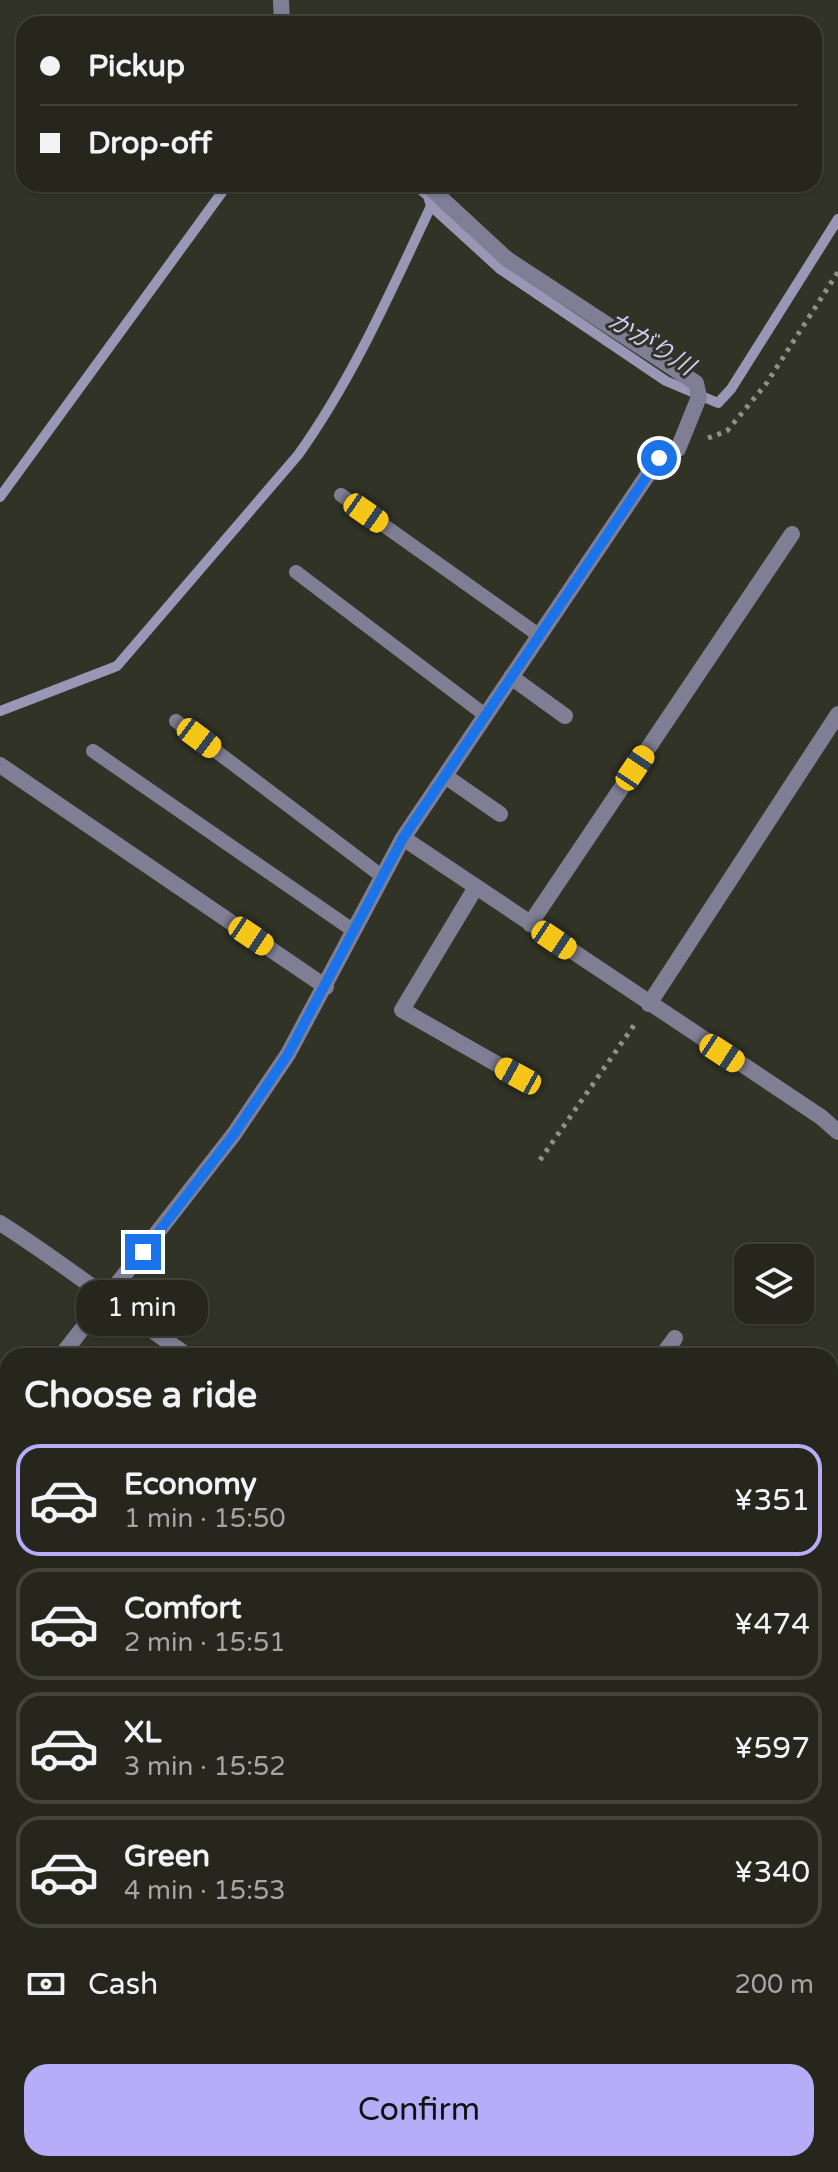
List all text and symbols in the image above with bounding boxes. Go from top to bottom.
text: Pickup [88,48,185,85]
text: Drop-off [88,125,212,162]
water label: かがり川 [603,306,702,383]
route start [641,440,677,476]
car [339,489,393,537]
car [173,714,225,762]
car [612,741,658,795]
car [224,913,278,959]
car [527,917,581,963]
car [695,1030,749,1076]
car [491,1054,545,1098]
route end [125,1234,161,1270]
map controls [734,1244,814,1324]
button: layers [734,1244,814,1324]
callout: 1 min [77,1280,209,1336]
text: 1 min [107,1292,177,1323]
text: Choose a ride [24,1374,257,1417]
icon: car [28,1464,100,1536]
text: Economy [124,1466,257,1503]
text: ¥351 [734,1482,810,1519]
text: 1 min · 15:50 [124,1503,286,1534]
icon: car [28,1588,100,1660]
text: Comfort [124,1590,242,1627]
text: ¥474 [734,1606,810,1643]
text: 2 min · 15:51 [124,1627,286,1658]
icon: car [28,1712,100,1784]
text: XL [124,1714,161,1751]
text: ¥597 [734,1730,810,1767]
text: 3 min · 15:52 [124,1751,286,1782]
icon: car [28,1836,100,1908]
text: Green [124,1838,210,1875]
text: ¥340 [734,1854,810,1891]
text: 4 min · 15:53 [124,1875,286,1906]
icon: cash [24,1962,68,2006]
text: Cash [88,1966,158,2003]
text: 200 m [734,1969,814,2000]
button: Confirm [24,2064,814,2156]

